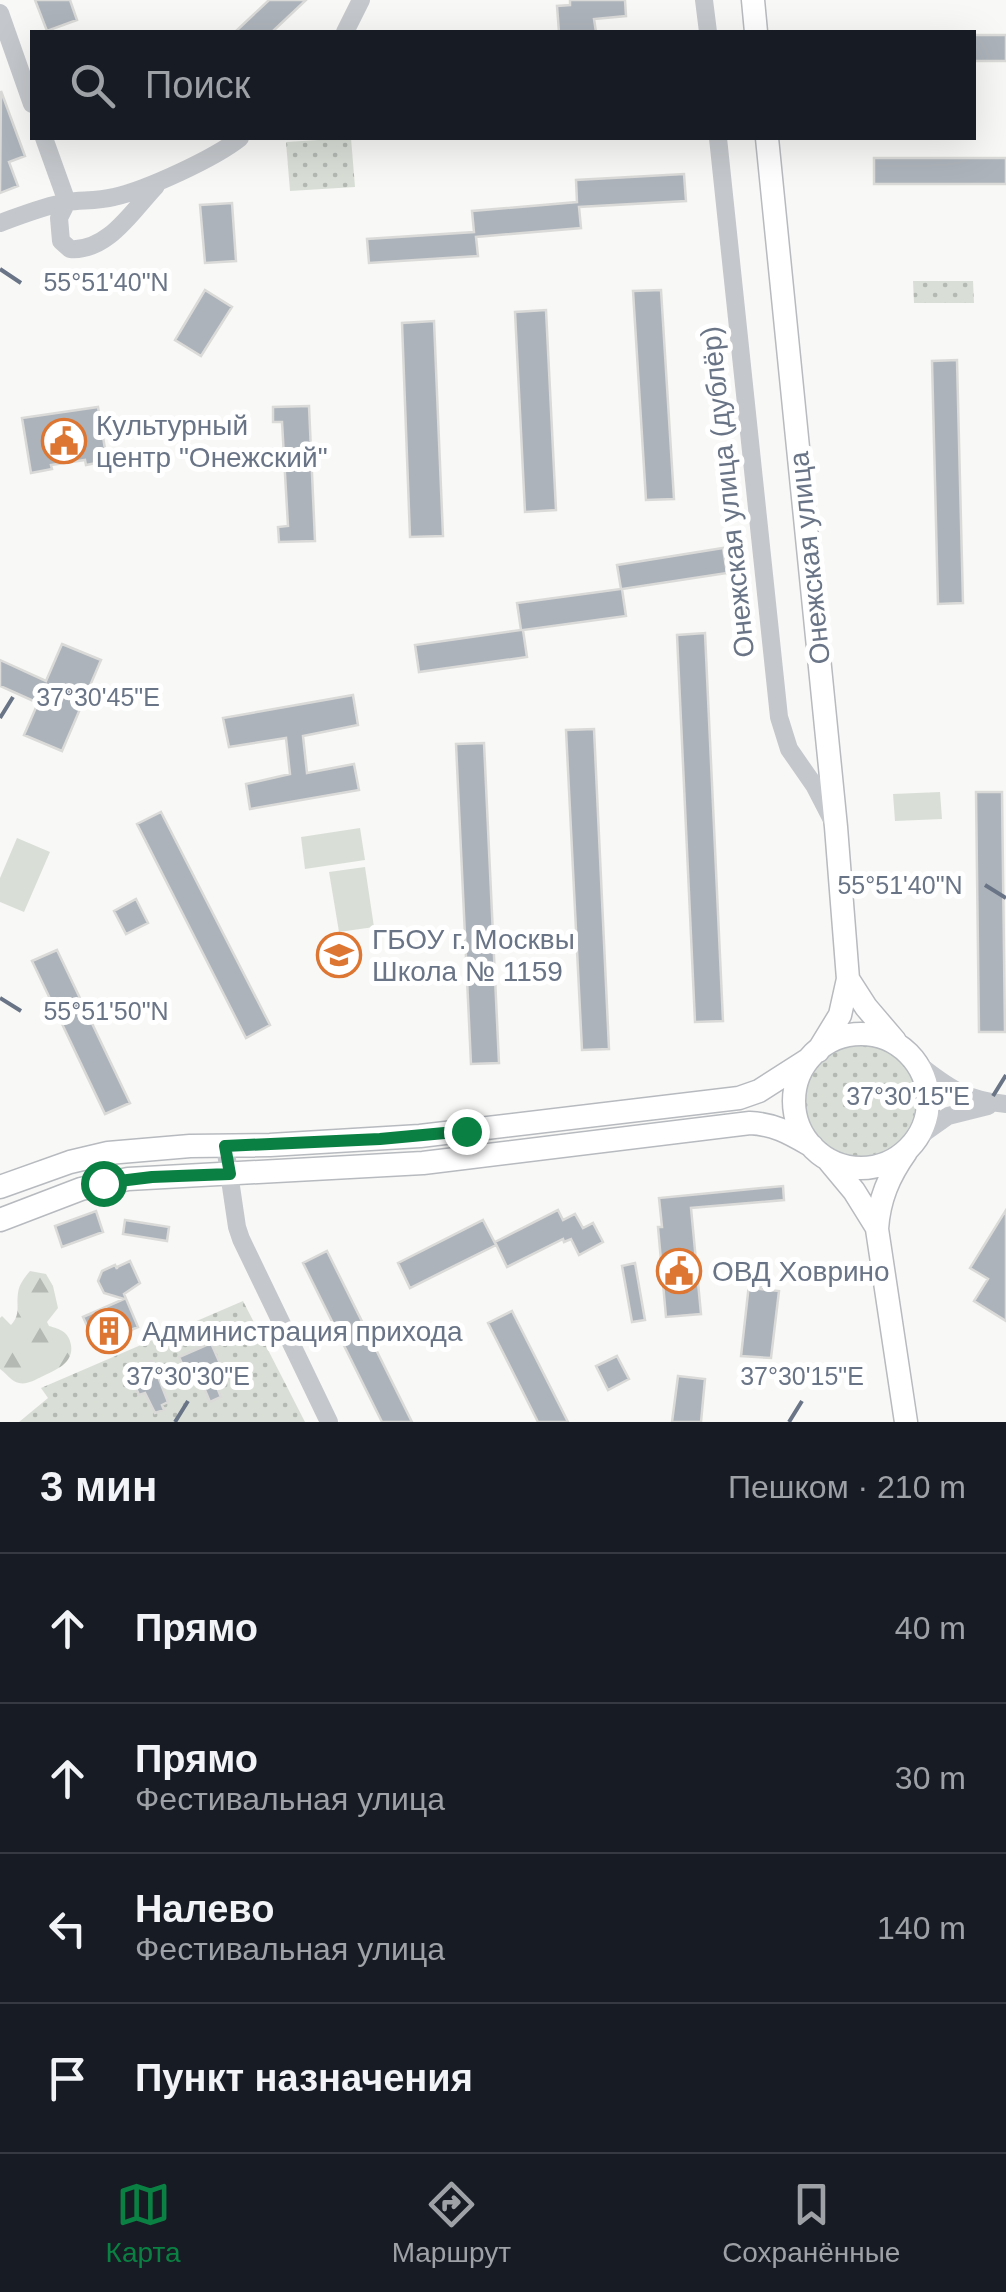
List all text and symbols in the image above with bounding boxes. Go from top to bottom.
search box [30,30,976,140]
icon: search [65,58,120,113]
text: Поиск [145,64,250,106]
text: 55°51'40"N [43,268,169,296]
street label: Онежская улица (дублёр) [695,325,760,659]
place label: Культурный центр "Онежский" [96,410,328,473]
public building icon: Культурный центр "Онежский" [41,418,87,464]
street label: Онежская улица [783,450,836,666]
text: 37°30'45"E [36,683,160,711]
text: 55°51'40"N [837,871,963,899]
place label: ГБОУ г. Москвы Школа № 1159 [372,924,575,987]
school or university icon: ГБОУ г. Москвы Школа № 1159 [316,932,362,978]
text: 55°51'50"N [43,997,169,1025]
text: 37°30'15"E [846,1082,970,1110]
route end [444,1109,490,1155]
route start [81,1161,127,1207]
public building icon: ОВД Ховрино [656,1248,702,1294]
place label: ОВД Ховрино [712,1256,890,1287]
building icon: Администрация прихода [86,1308,132,1354]
place label: Администрация прихода [142,1316,463,1347]
text: 37°30'30"E [126,1362,250,1390]
text: 37°30'15"E [740,1362,864,1390]
text: 3 мин [40,1463,157,1510]
text: Пешком · 210 m [728,1469,966,1505]
icon: ahead [40,1601,95,1656]
text: Прямо [135,1607,258,1649]
text: 40 m [895,1610,966,1646]
text: Прямо [135,1738,258,1780]
icon: ahead [40,1751,95,1806]
text: 30 m [895,1760,966,1796]
text: Фестивальная улица [135,1781,445,1817]
text: Налево [135,1888,274,1930]
icon: left [40,1901,95,1956]
text: 140 m [877,1910,966,1946]
text: Фестивальная улица [135,1931,445,1967]
icon: arrive [40,2051,95,2106]
text: Пункт назначения [135,2057,473,2099]
tab: Карта [106,2177,181,2269]
tab: Маршрут [392,2177,511,2269]
tab: Сохранённые [722,2177,900,2269]

